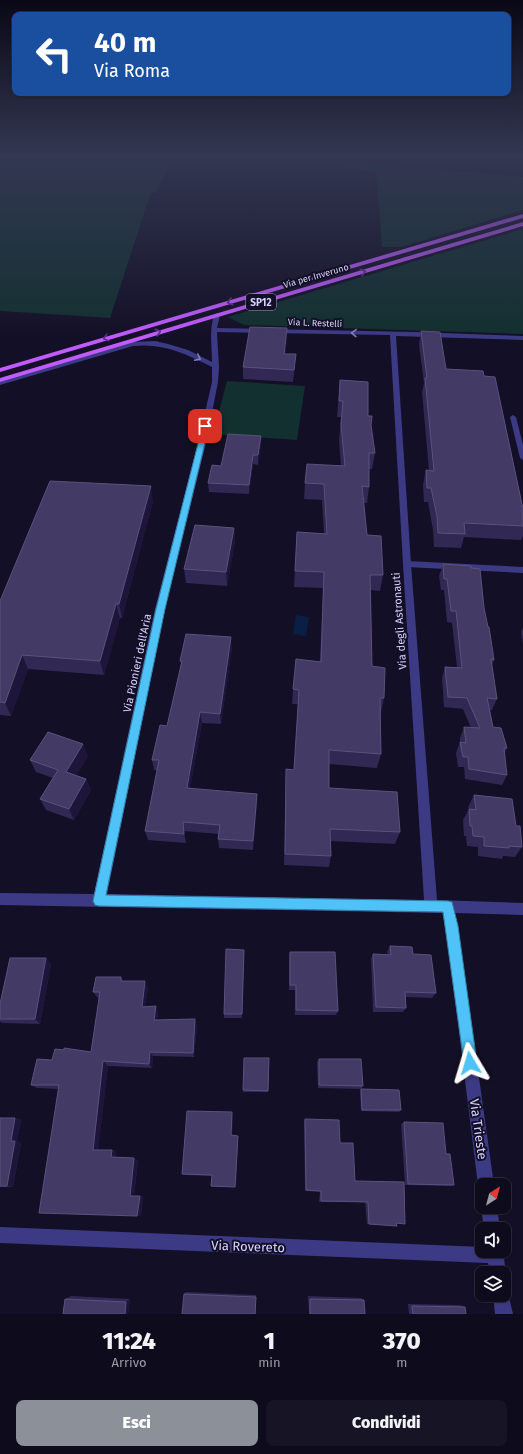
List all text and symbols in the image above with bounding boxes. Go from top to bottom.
text: 40 m [94,26,157,59]
icon: left [28,28,80,80]
text: Via Roma [94,60,170,82]
street label: Via per Inveruno [282,262,350,290]
one-way arrow [359,268,366,277]
road number: SP12 [246,294,276,310]
one-way arrow [227,297,234,306]
street label: Via L. Restelli [288,317,342,329]
one-way arrow [154,328,161,337]
one-way arrow [351,329,357,337]
one-way arrow [102,333,109,342]
one-way arrow [194,353,201,361]
pin [188,409,222,443]
icon: arrive [194,415,216,437]
street label: Via degli Astronauti [390,572,409,670]
street label: Via Pionieri dell'Aria [121,613,154,714]
position arrow [449,1042,491,1084]
street label: Via Trieste [467,1098,490,1160]
north arrow [475,1178,511,1214]
map controls [475,1178,511,1302]
button: sound [475,1222,511,1258]
street label: Via Rovereto [211,1238,285,1255]
button: layers [475,1266,511,1302]
text: 11:24 [102,1327,156,1355]
text: 1 [264,1327,275,1355]
text: 370 [383,1327,421,1355]
text: Arrivo [112,1355,147,1370]
text: min [258,1355,281,1370]
text: m [396,1355,407,1370]
button: Esci [16,1400,258,1446]
button: Condividi [266,1400,507,1446]

